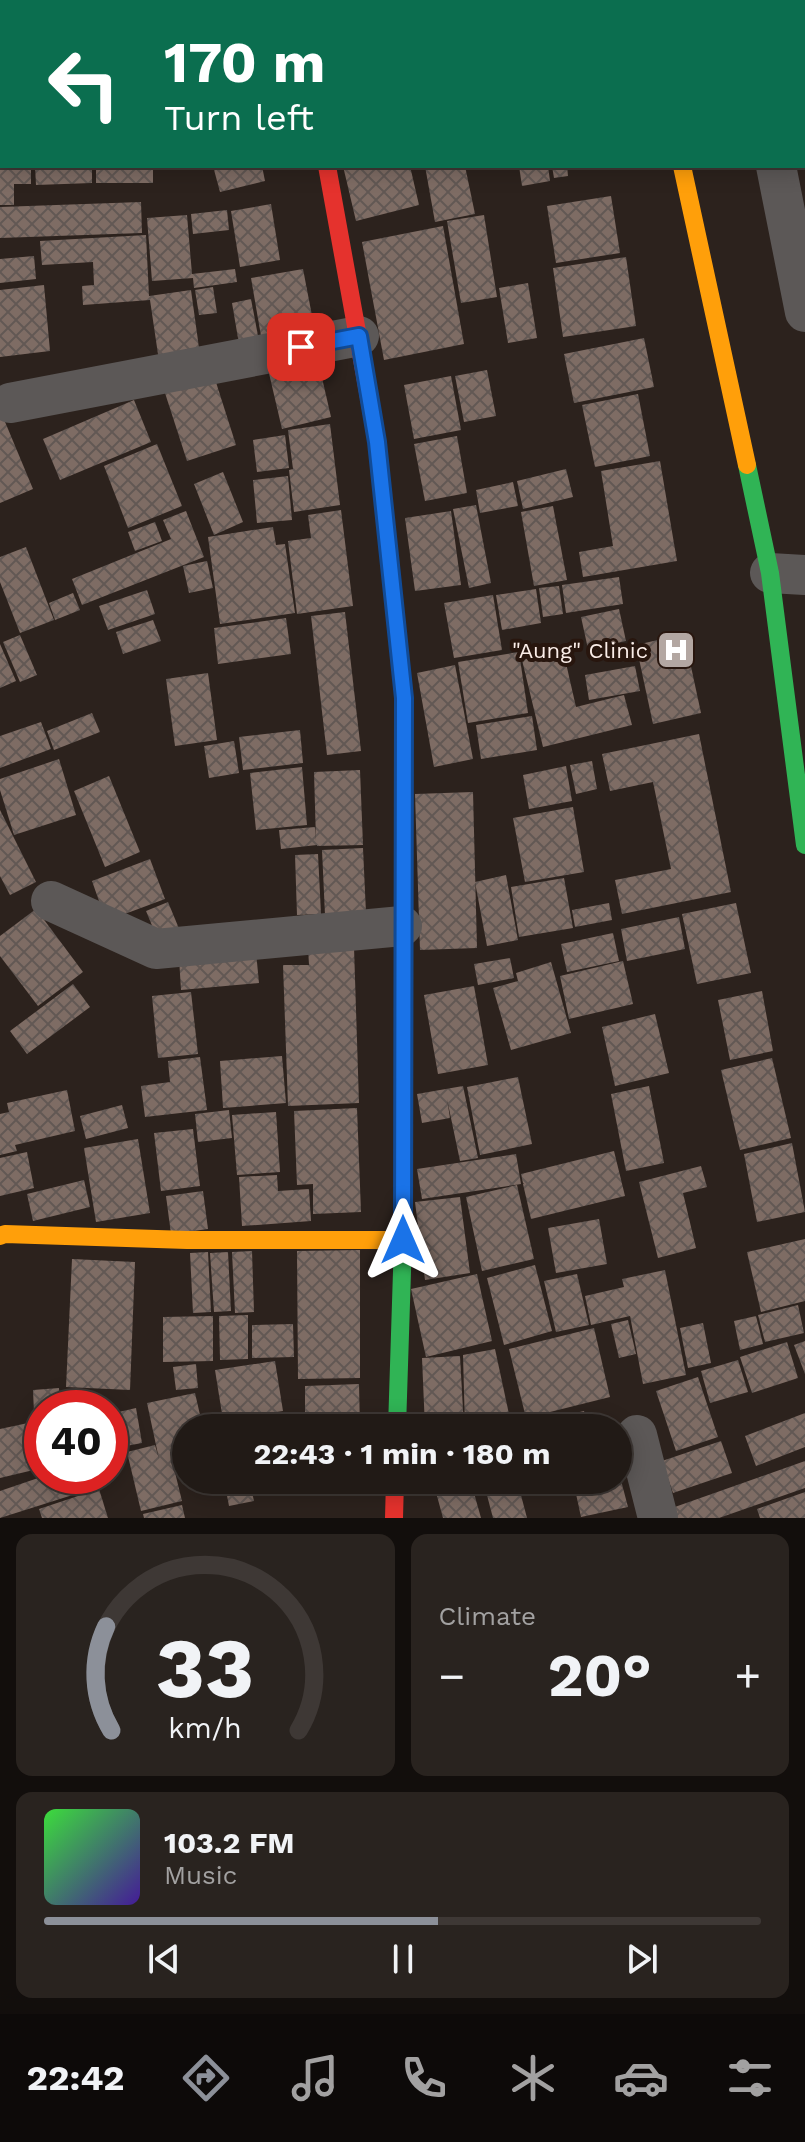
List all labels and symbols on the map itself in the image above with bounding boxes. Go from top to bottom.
pin [267,313,335,381]
hospital icon: "Aung" Clinic [655,629,697,671]
place label: "Aung" Clinic [512,638,648,663]
position arrow [361,1198,445,1282]
speed limit sign: 40 [24,1390,128,1494]

